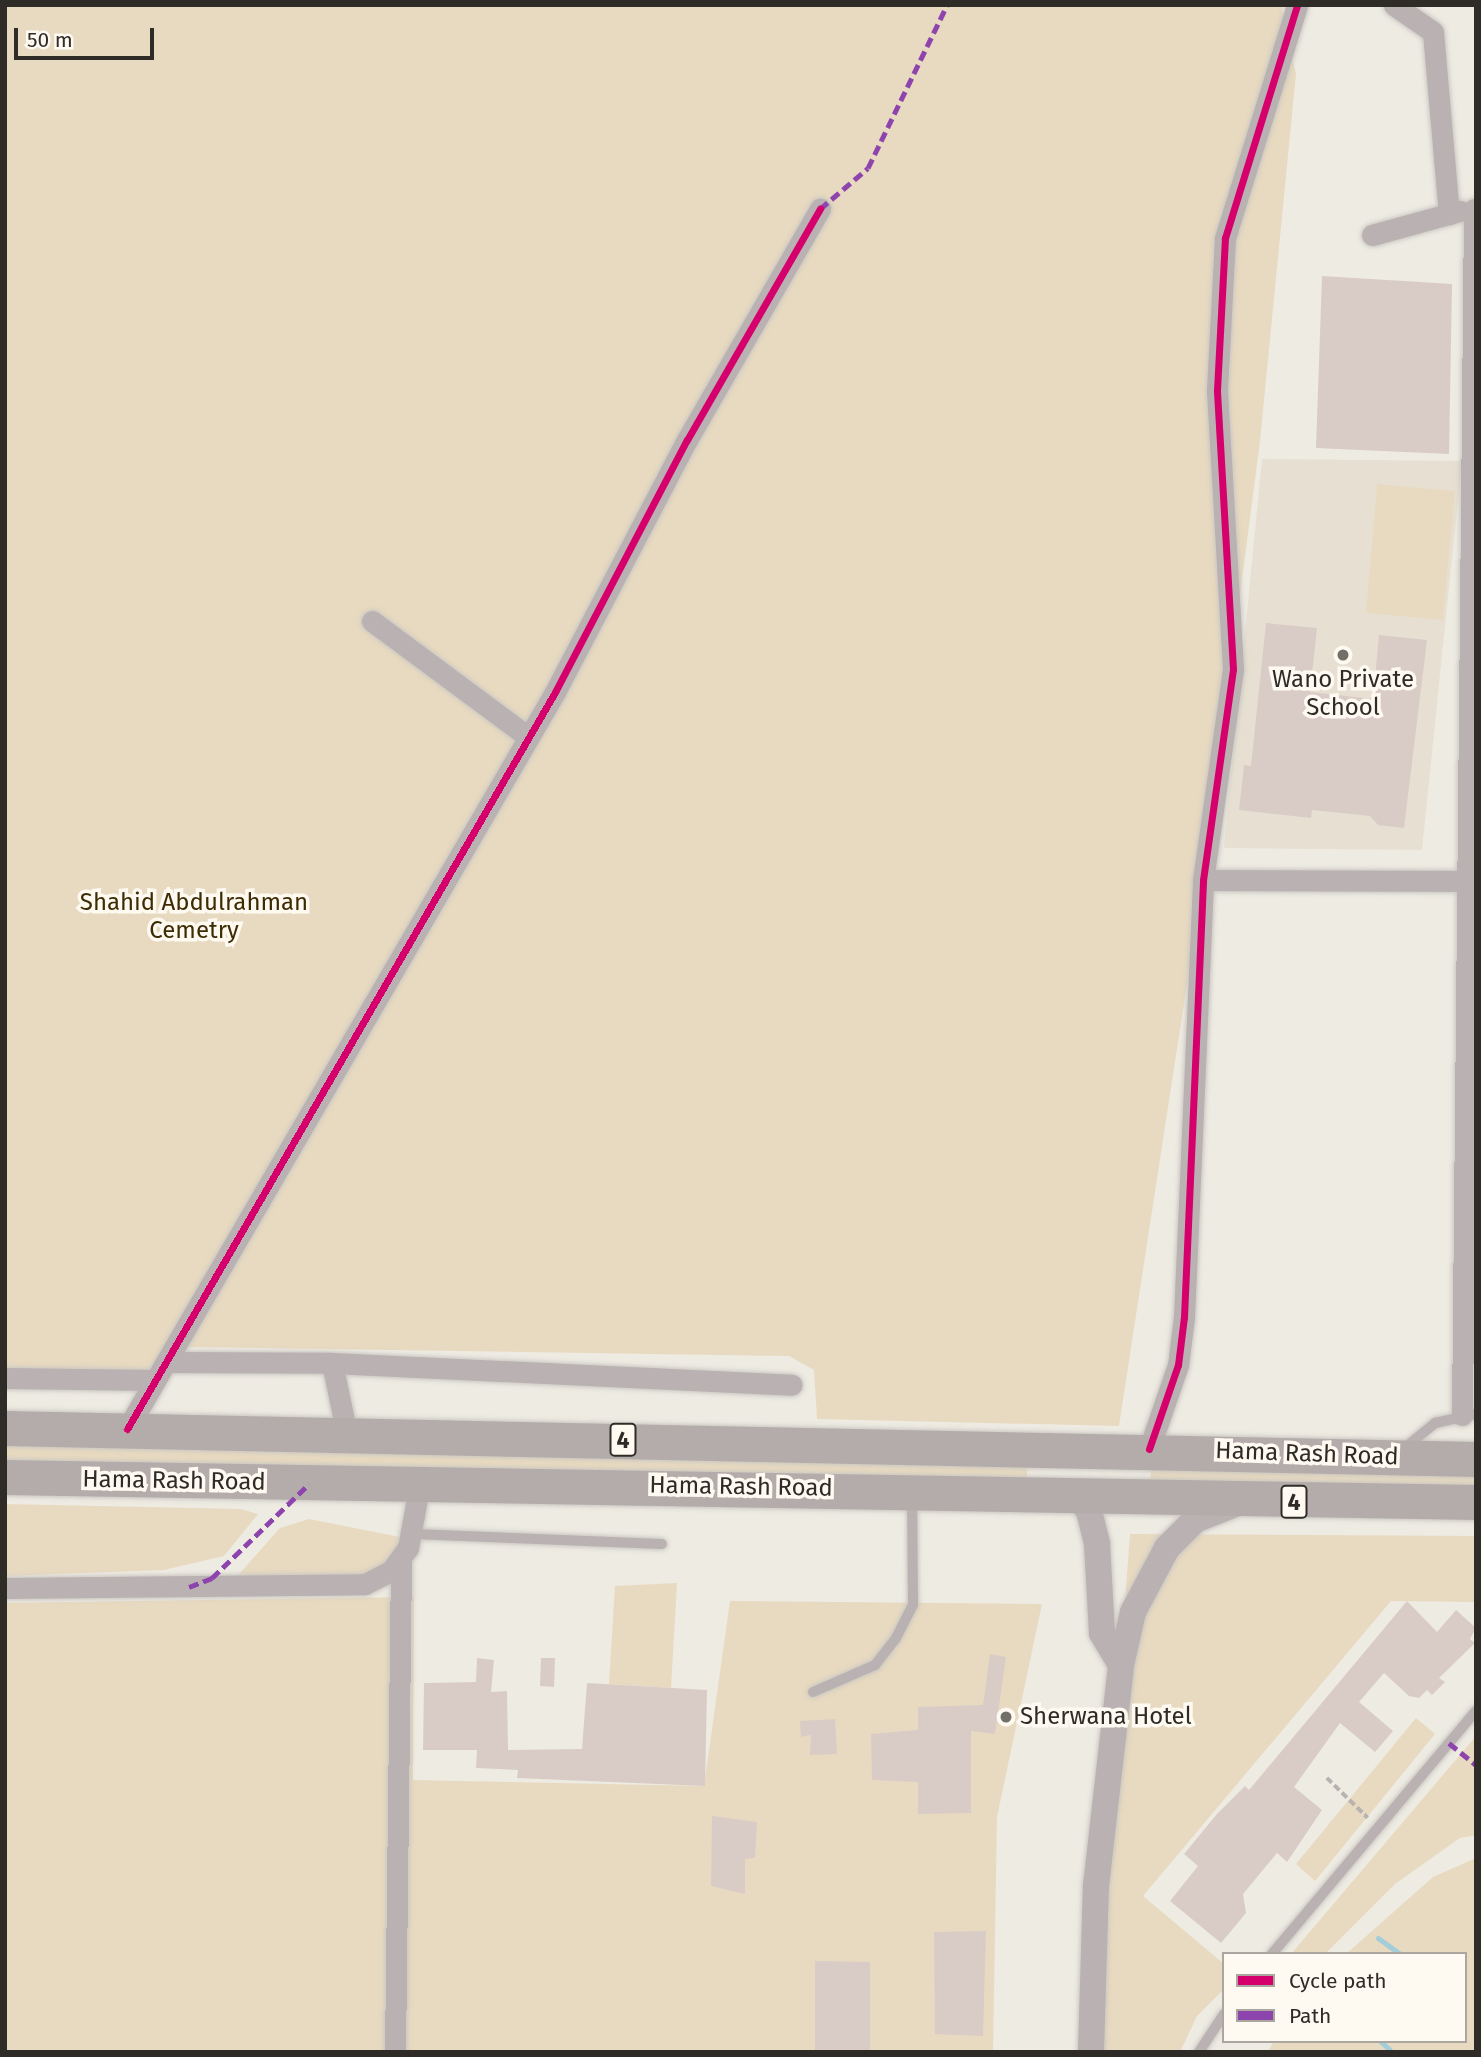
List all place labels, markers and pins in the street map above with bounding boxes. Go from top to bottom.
marker: Wano Private School [1335,647,1351,663]
place label: Wano Private School [1272,666,1414,722]
place label: Sherwana Hotel [1020,1703,1192,1731]
marker: Sherwana Hotel [998,1709,1014,1725]

